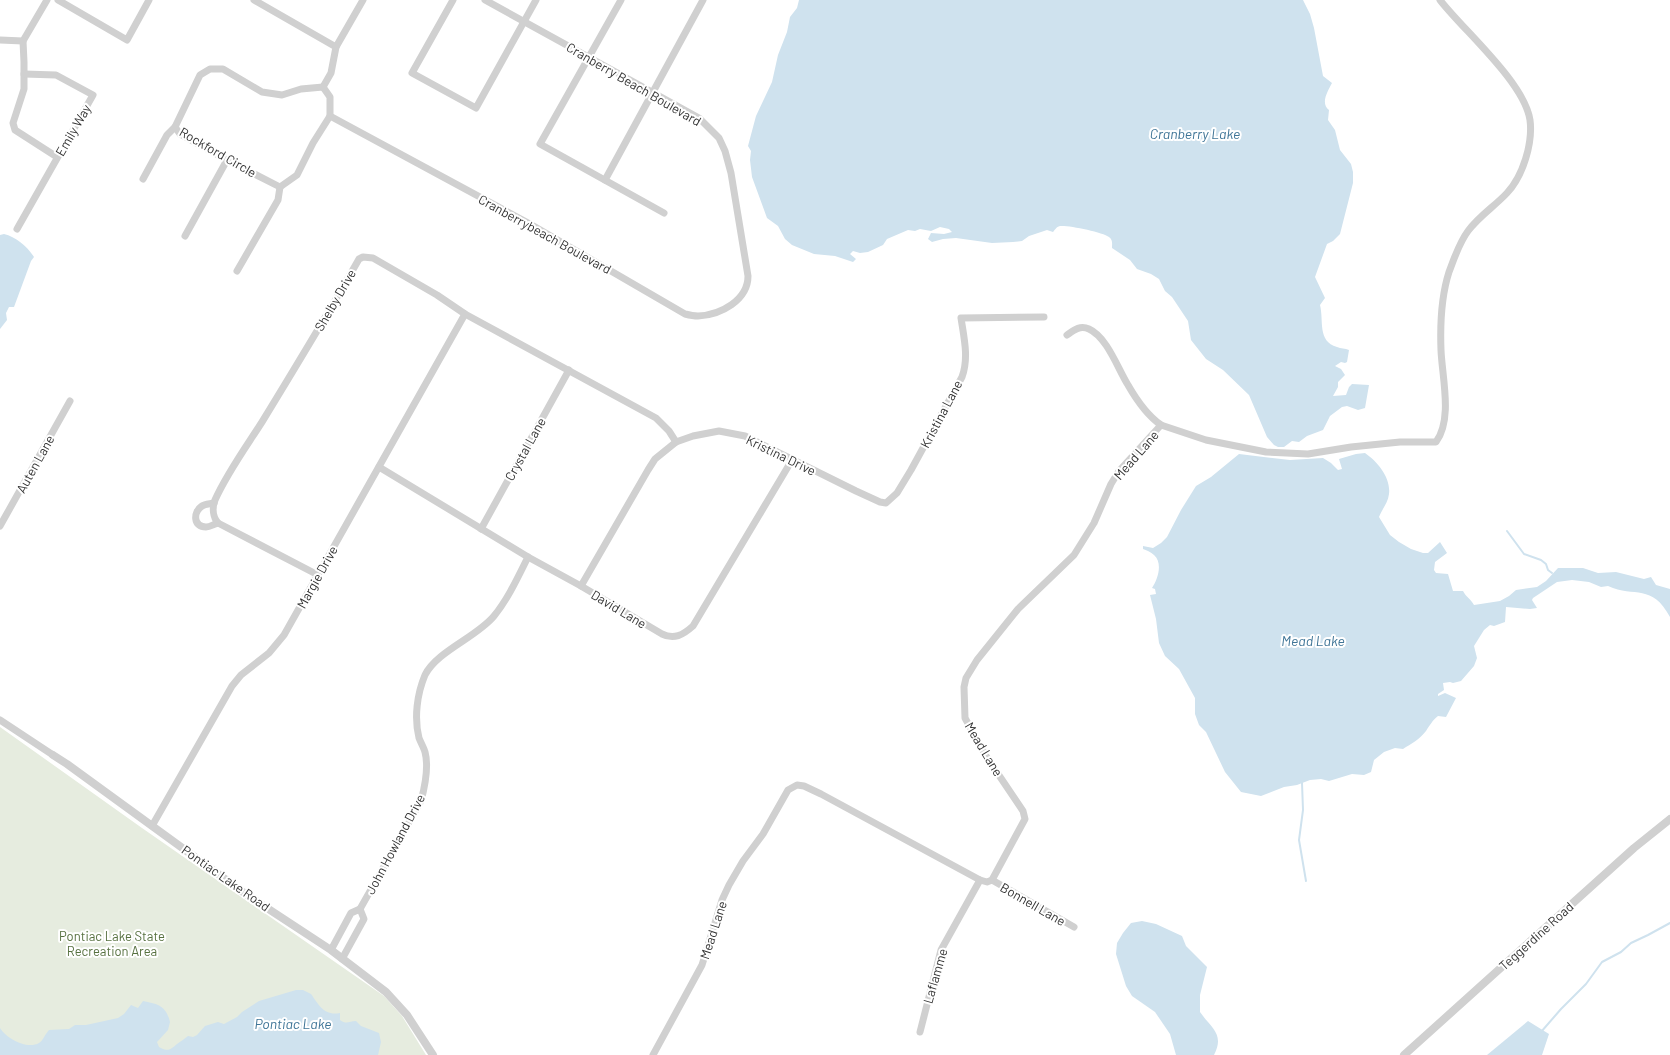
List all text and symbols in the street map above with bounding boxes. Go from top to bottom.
street label: Cranberry Beach Boulevard [564,39,704,129]
street label: Emily Way [52,101,94,159]
street label: Rockford Circle [177,123,259,181]
water label: Cranberry Lake [1150,125,1240,142]
street label: Cranberrybeach Boulevard [476,191,614,277]
street label: Shelby Drive [311,266,359,334]
street label: Kristina Lane [916,377,966,451]
street label: Crystal Lane [501,415,549,483]
street label: Mead Lane [1110,427,1162,483]
street label: Kristina Drive [744,431,818,479]
street label: Auten Lane [13,432,57,496]
street label: Margie Drive [293,543,341,611]
street label: David Lane [588,586,650,632]
water label: Mead Lake [1281,632,1345,649]
street label: Mead Lane [962,719,1006,779]
street label: John Howland Drive [362,791,428,897]
street label: Pontiac Lake Road [179,842,273,914]
street label: Bonnell Lane [998,879,1068,929]
street label: Teggerdine Road [1496,898,1576,974]
street label: Mead Lane [696,899,730,961]
park label: Pontiac Lake State Recreation Area [59,928,165,959]
street label: Laflamme [920,947,951,1005]
water label: Pontiac Lake [254,1015,332,1032]

